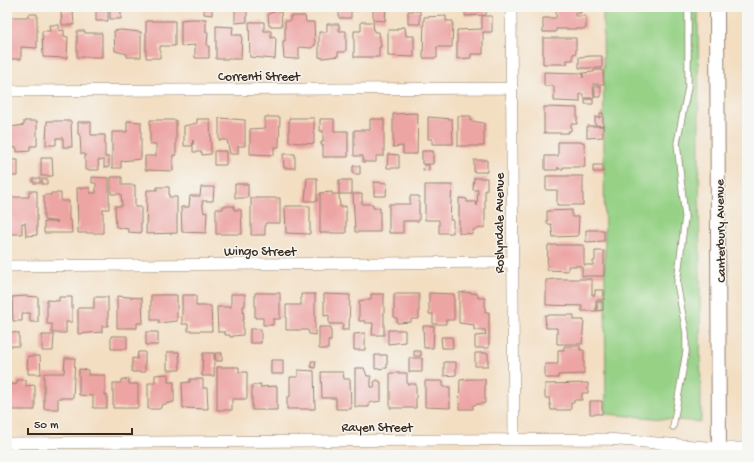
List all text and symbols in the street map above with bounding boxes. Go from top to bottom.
street label: Correnti Street [218,70,302,85]
street label: Roslyndale Avenue [493,173,508,273]
street label: Canterbury Avenue [713,179,730,283]
street label: Wingo Street [224,245,298,260]
scale bar [28,410,132,436]
text: 50 m [34,419,59,433]
street label: Rayen Street [341,421,414,436]

